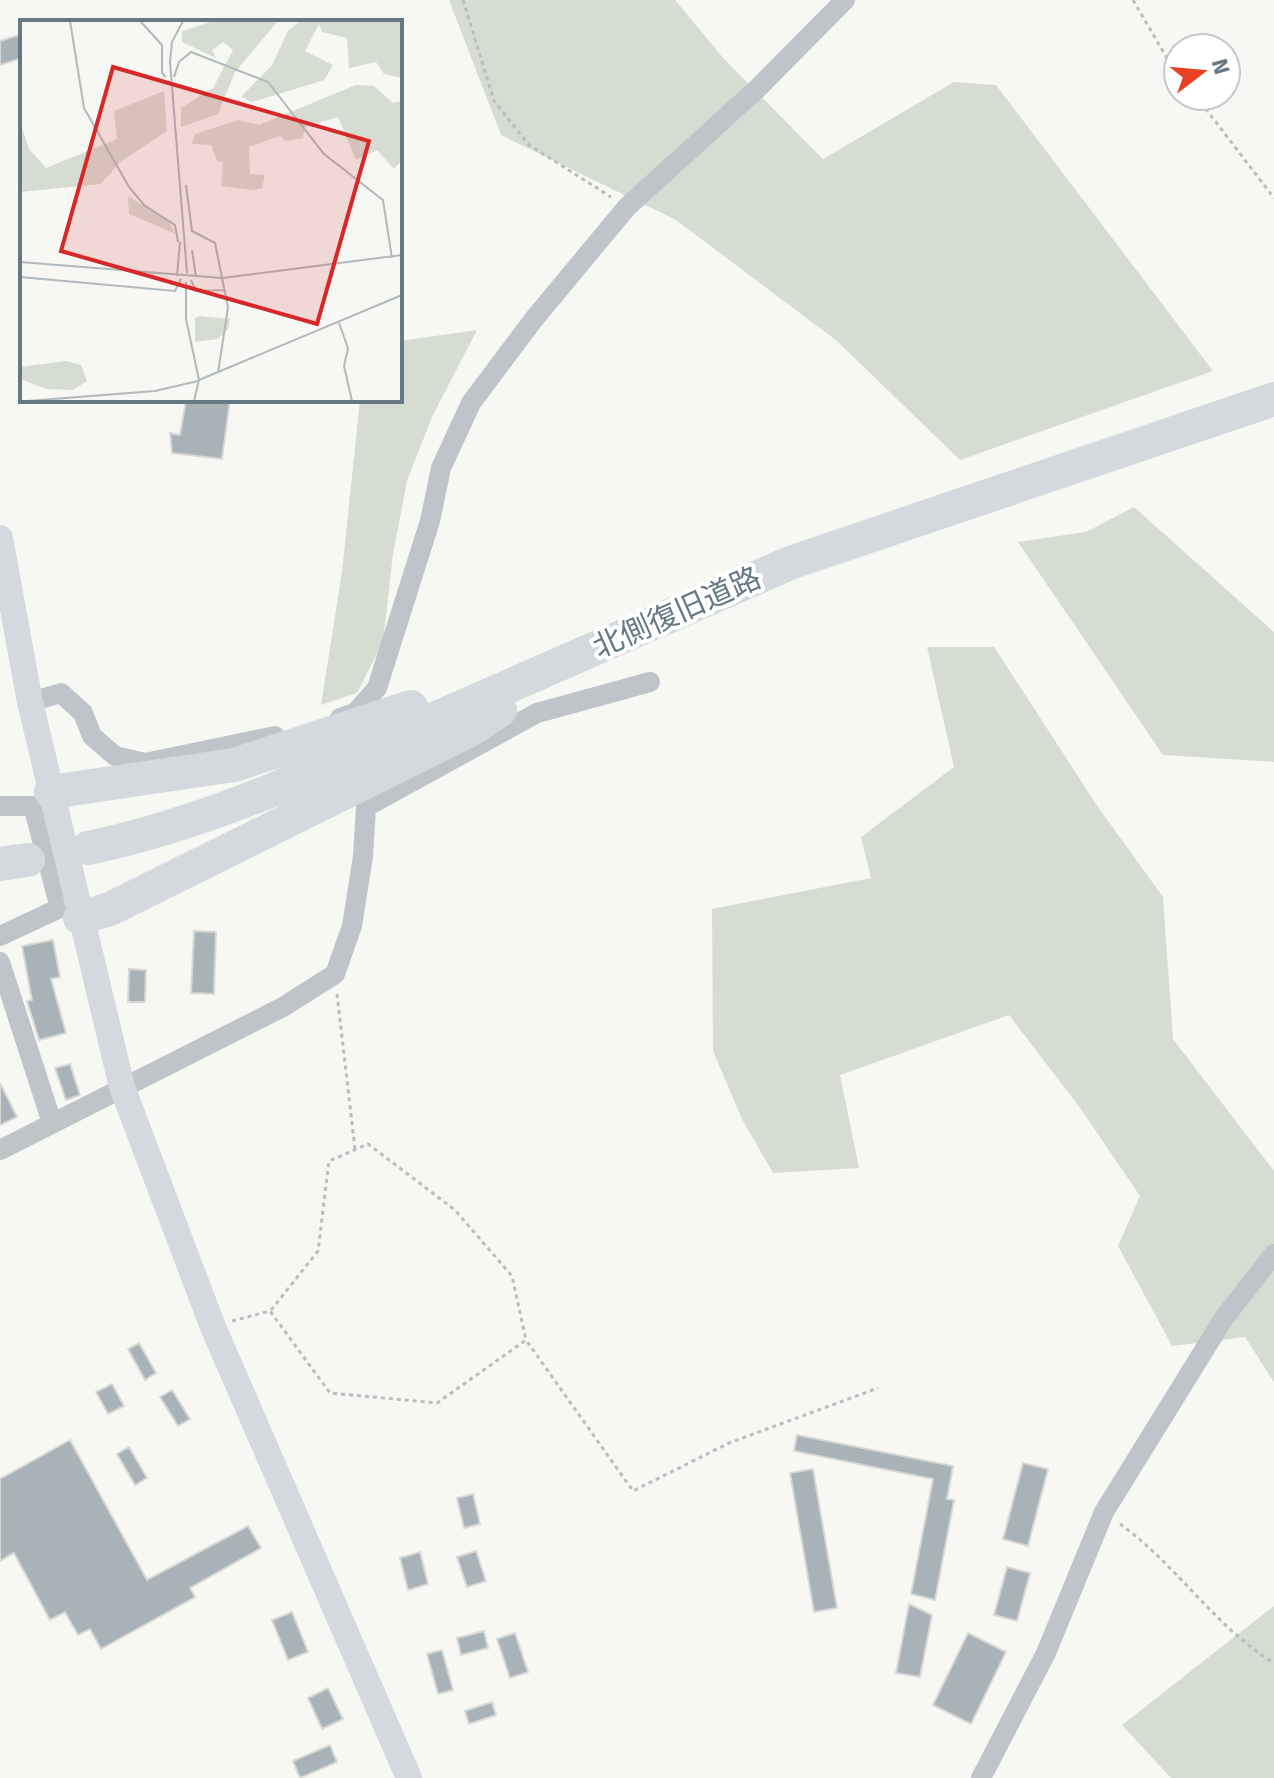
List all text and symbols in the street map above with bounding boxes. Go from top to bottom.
inset map [20,20,402,402]
north arrow [1162,32,1242,112]
text: N [1206,56,1236,78]
street label: 北側復旧道路 [587,559,767,667]

